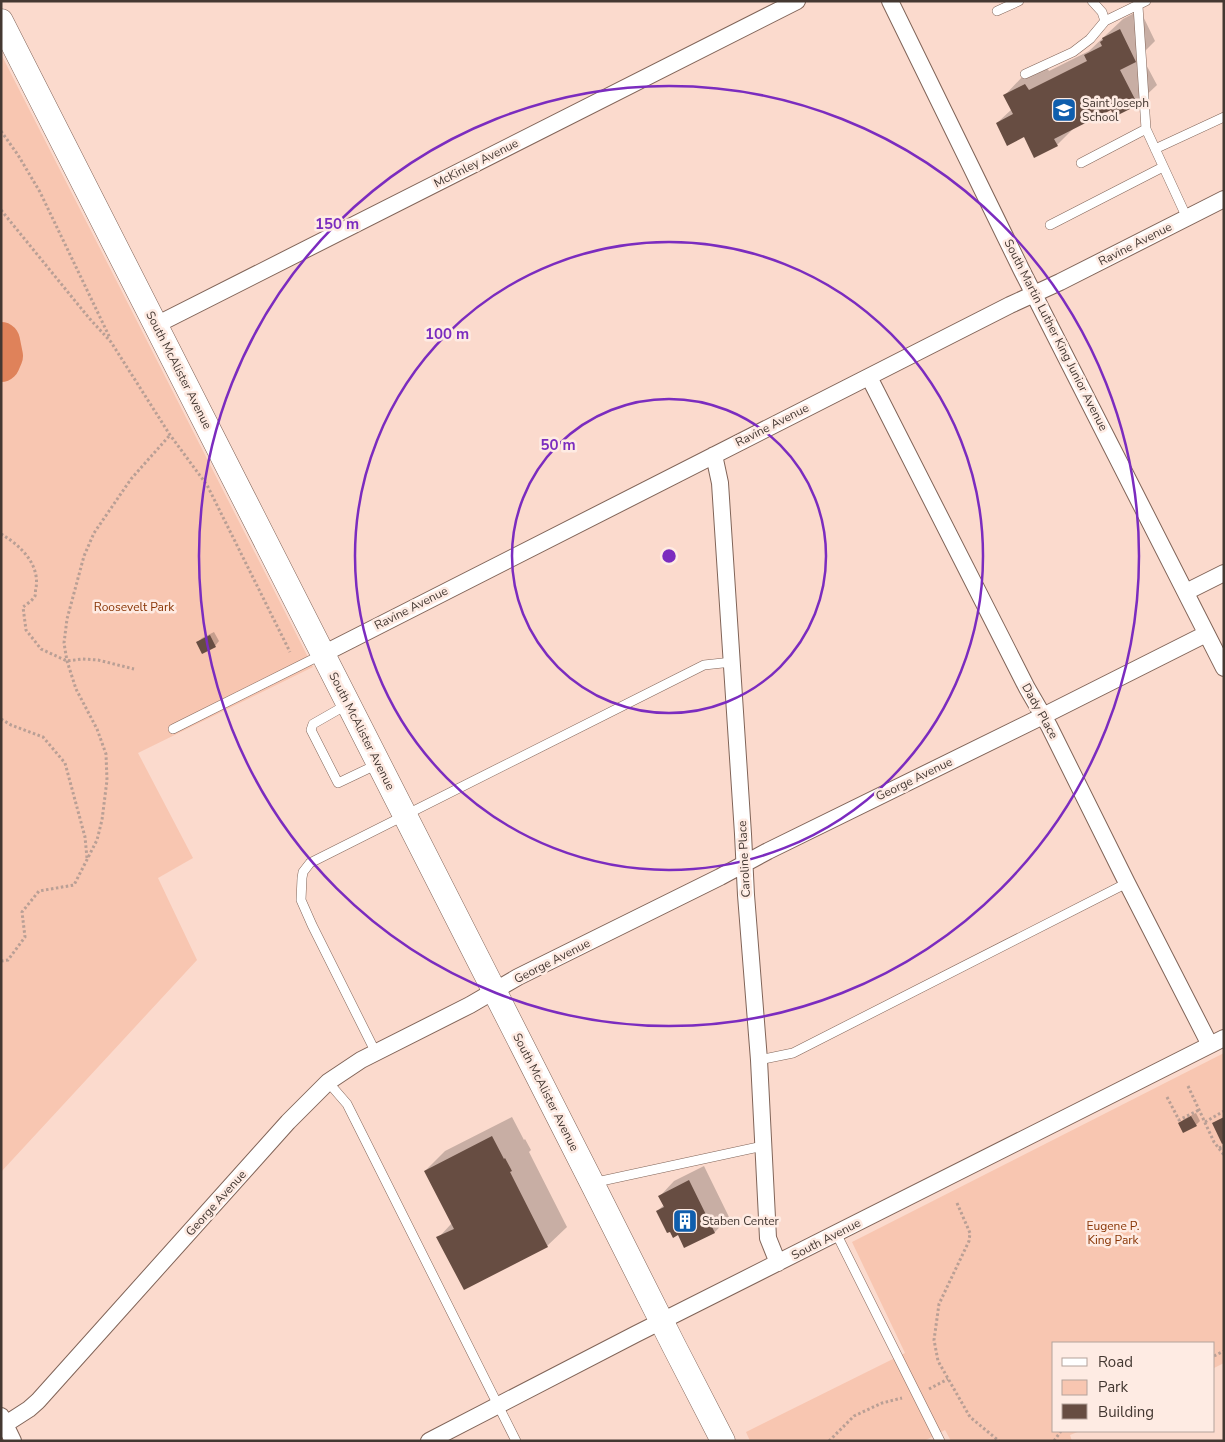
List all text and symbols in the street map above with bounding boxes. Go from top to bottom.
place label: Saint Joseph School [1082,95,1149,125]
school or university icon: Saint Joseph School [1051,97,1077,123]
street label: McKinley Avenue [431,135,521,191]
text: 150 m [315,214,359,234]
street label: Ravine Avenue [1096,219,1174,269]
street label: South Martin Luther King Junior Avenue [1000,236,1112,434]
street label: South McAlister Avenue [142,308,216,432]
text: 100 m [425,324,469,344]
street label: Ravine Avenue [733,400,811,450]
text: 50 m [540,435,576,455]
centre of rings [660,547,678,565]
street label: Ravine Avenue [372,583,450,633]
park label: Roosevelt Park [94,599,175,615]
street label: South McAlister Avenue [325,669,399,793]
street label: Dady Place [1018,681,1062,741]
street label: George Avenue [873,754,955,804]
street label: Caroline Place [734,820,754,898]
street label: George Avenue [511,935,593,987]
street label: South McAlister Avenue [509,1030,583,1154]
street label: George Avenue [182,1167,250,1239]
building icon: Staben Center [672,1208,698,1234]
place label: Staben Center [702,1213,780,1229]
street label: South Avenue [789,1215,863,1263]
park label: Eugene P. King Park [1086,1218,1140,1248]
legend [1052,1342,1215,1432]
text: Road [1098,1352,1133,1372]
text: Park [1098,1377,1128,1397]
text: Building [1098,1402,1154,1422]

